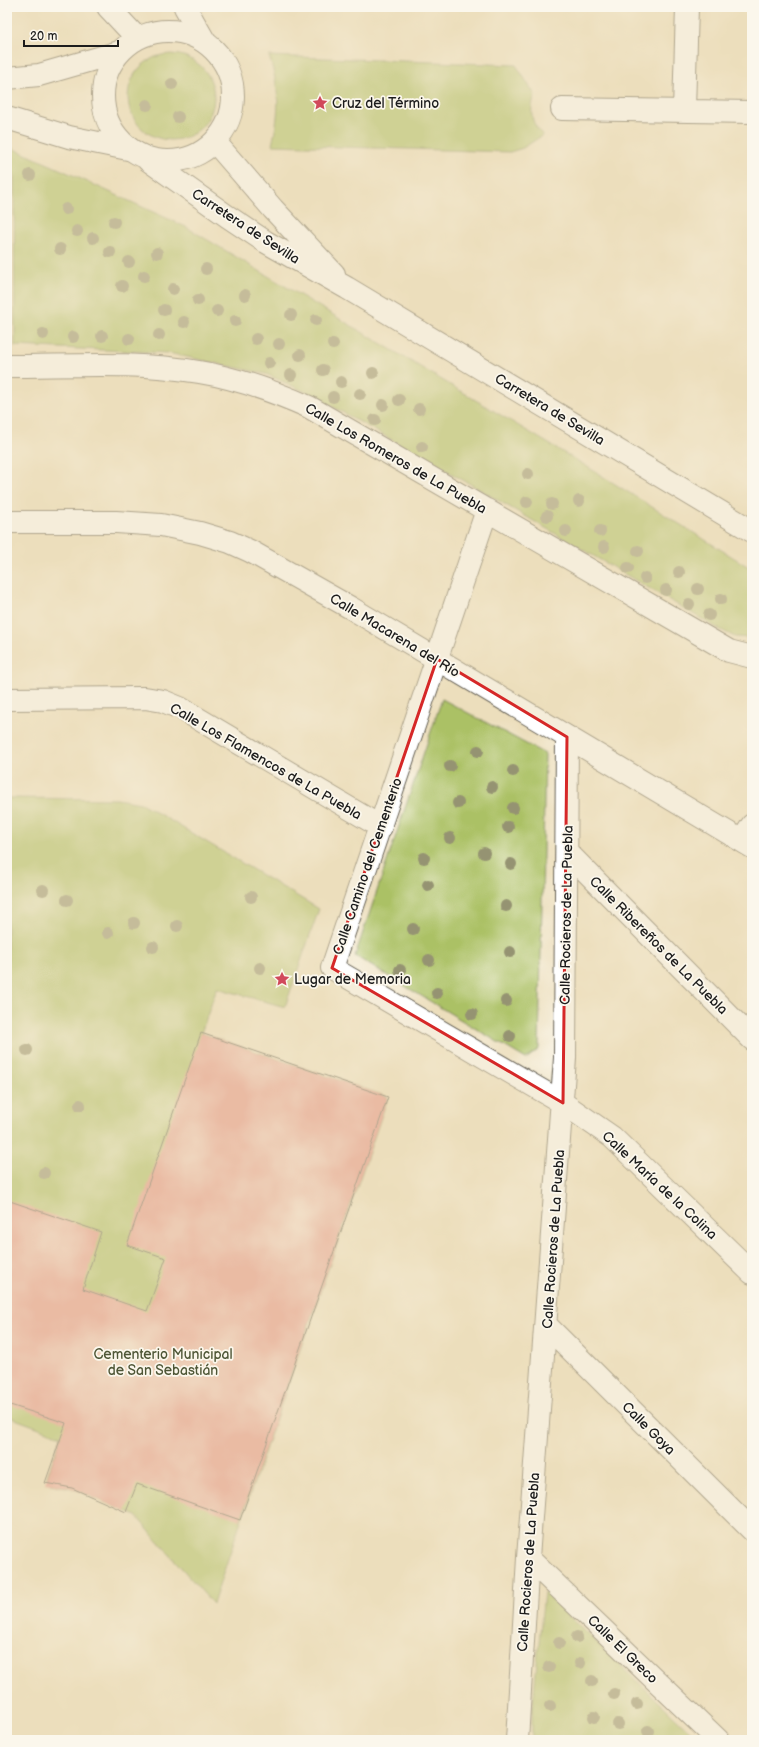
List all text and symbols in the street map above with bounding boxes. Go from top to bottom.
scale bar [24,22,118,48]
text: 20 m [30,29,57,44]
place icon: Cruz del Término [311,94,329,112]
place label: Cruz del Término [332,95,439,112]
street label: Carretera de Sevilla [189,185,303,268]
street label: Carretera de Sevilla [492,370,608,449]
street label: Calle Los Romeros de La Puebla [302,399,490,518]
street label: Calle Macarena del Río [327,590,463,681]
street label: Calle Los Flamencos de La Puebla [167,699,365,824]
street label: Calle Camino del Cementerio [329,775,406,957]
street label: Calle Rocieros de La Puebla [556,825,577,1005]
street label: Calle Ribereños de La Puebla [586,873,731,1018]
place icon: Lugar de Memoria [273,970,291,988]
place label: Lugar de Memoria [294,971,411,988]
street label: Calle María de la Colina [599,1128,721,1243]
street label: Calle Rocieros de La Puebla [539,1149,568,1329]
park label: Cementerio Municipal de San Sebastián [93,1346,233,1379]
street label: Calle Goya [619,1398,679,1459]
street label: Calle Rocieros de La Puebla [514,1472,543,1652]
street label: Calle El Greco [584,1612,661,1687]

